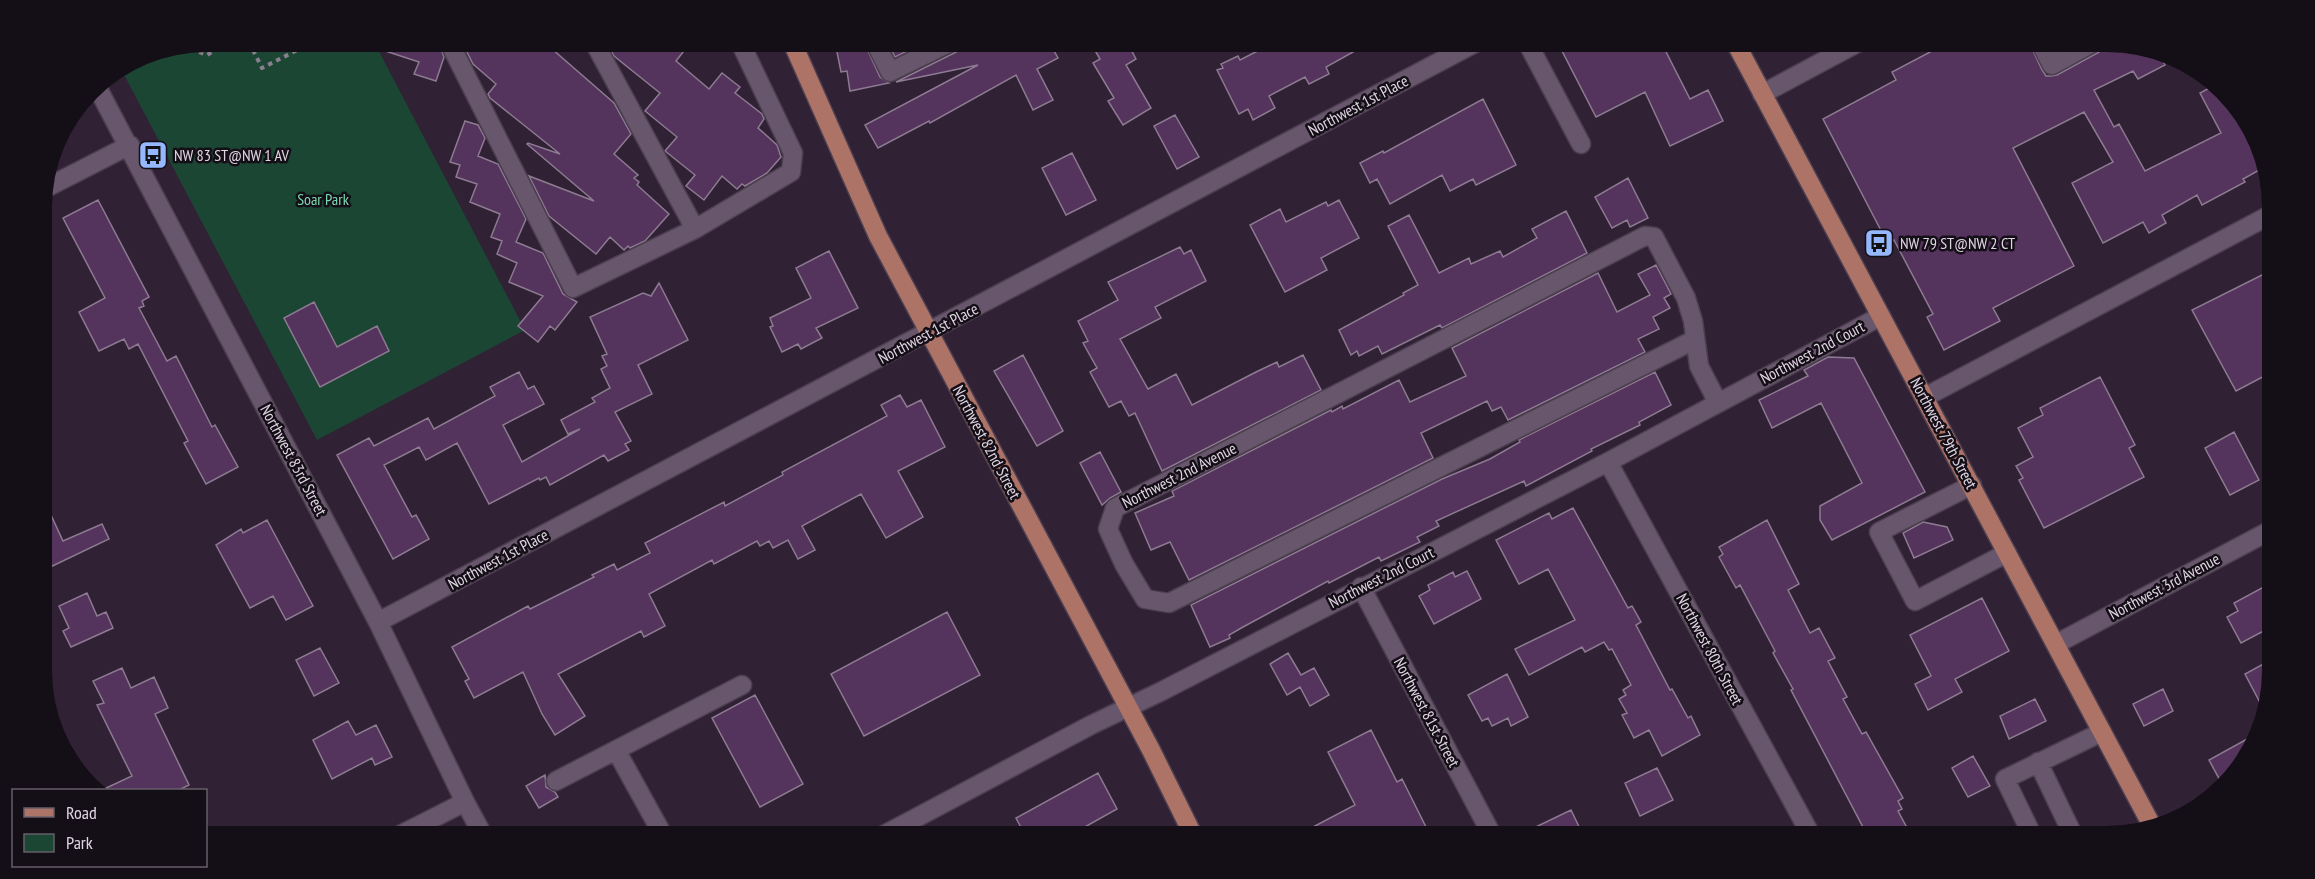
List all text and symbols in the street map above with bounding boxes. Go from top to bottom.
street label: Northwest 1st Place [1304,70,1412,140]
bus stop icon: NW 83 ST@NW 1 AV [137,139,169,171]
place label: NW 83 ST@NW 1 AV [174,145,289,165]
park label: Soar Park [297,189,350,209]
bus stop icon: NW 79 ST@NW 2 CT [1863,227,1895,259]
place label: NW 79 ST@NW 2 CT [1900,233,2015,253]
street label: Northwest 1st Place [874,298,982,368]
street label: Northwest 2nd Court [1756,316,1868,388]
street label: Northwest 79th Street [1906,374,1982,493]
street label: Northwest 82nd Street [949,382,1026,503]
street label: Northwest 83rd Street [256,401,332,520]
street label: Northwest 2nd Avenue [1119,438,1239,512]
street label: Northwest 1st Place [444,524,552,594]
street label: Northwest 2nd Court [1325,542,1437,612]
street label: Northwest 3rd Avenue [2105,548,2223,624]
street label: Northwest 80th Street [1672,590,1748,709]
street label: Northwest 81st Street [1390,654,1465,771]
legend [12,789,207,867]
text: Road [66,801,97,824]
text: Park [66,831,93,854]

